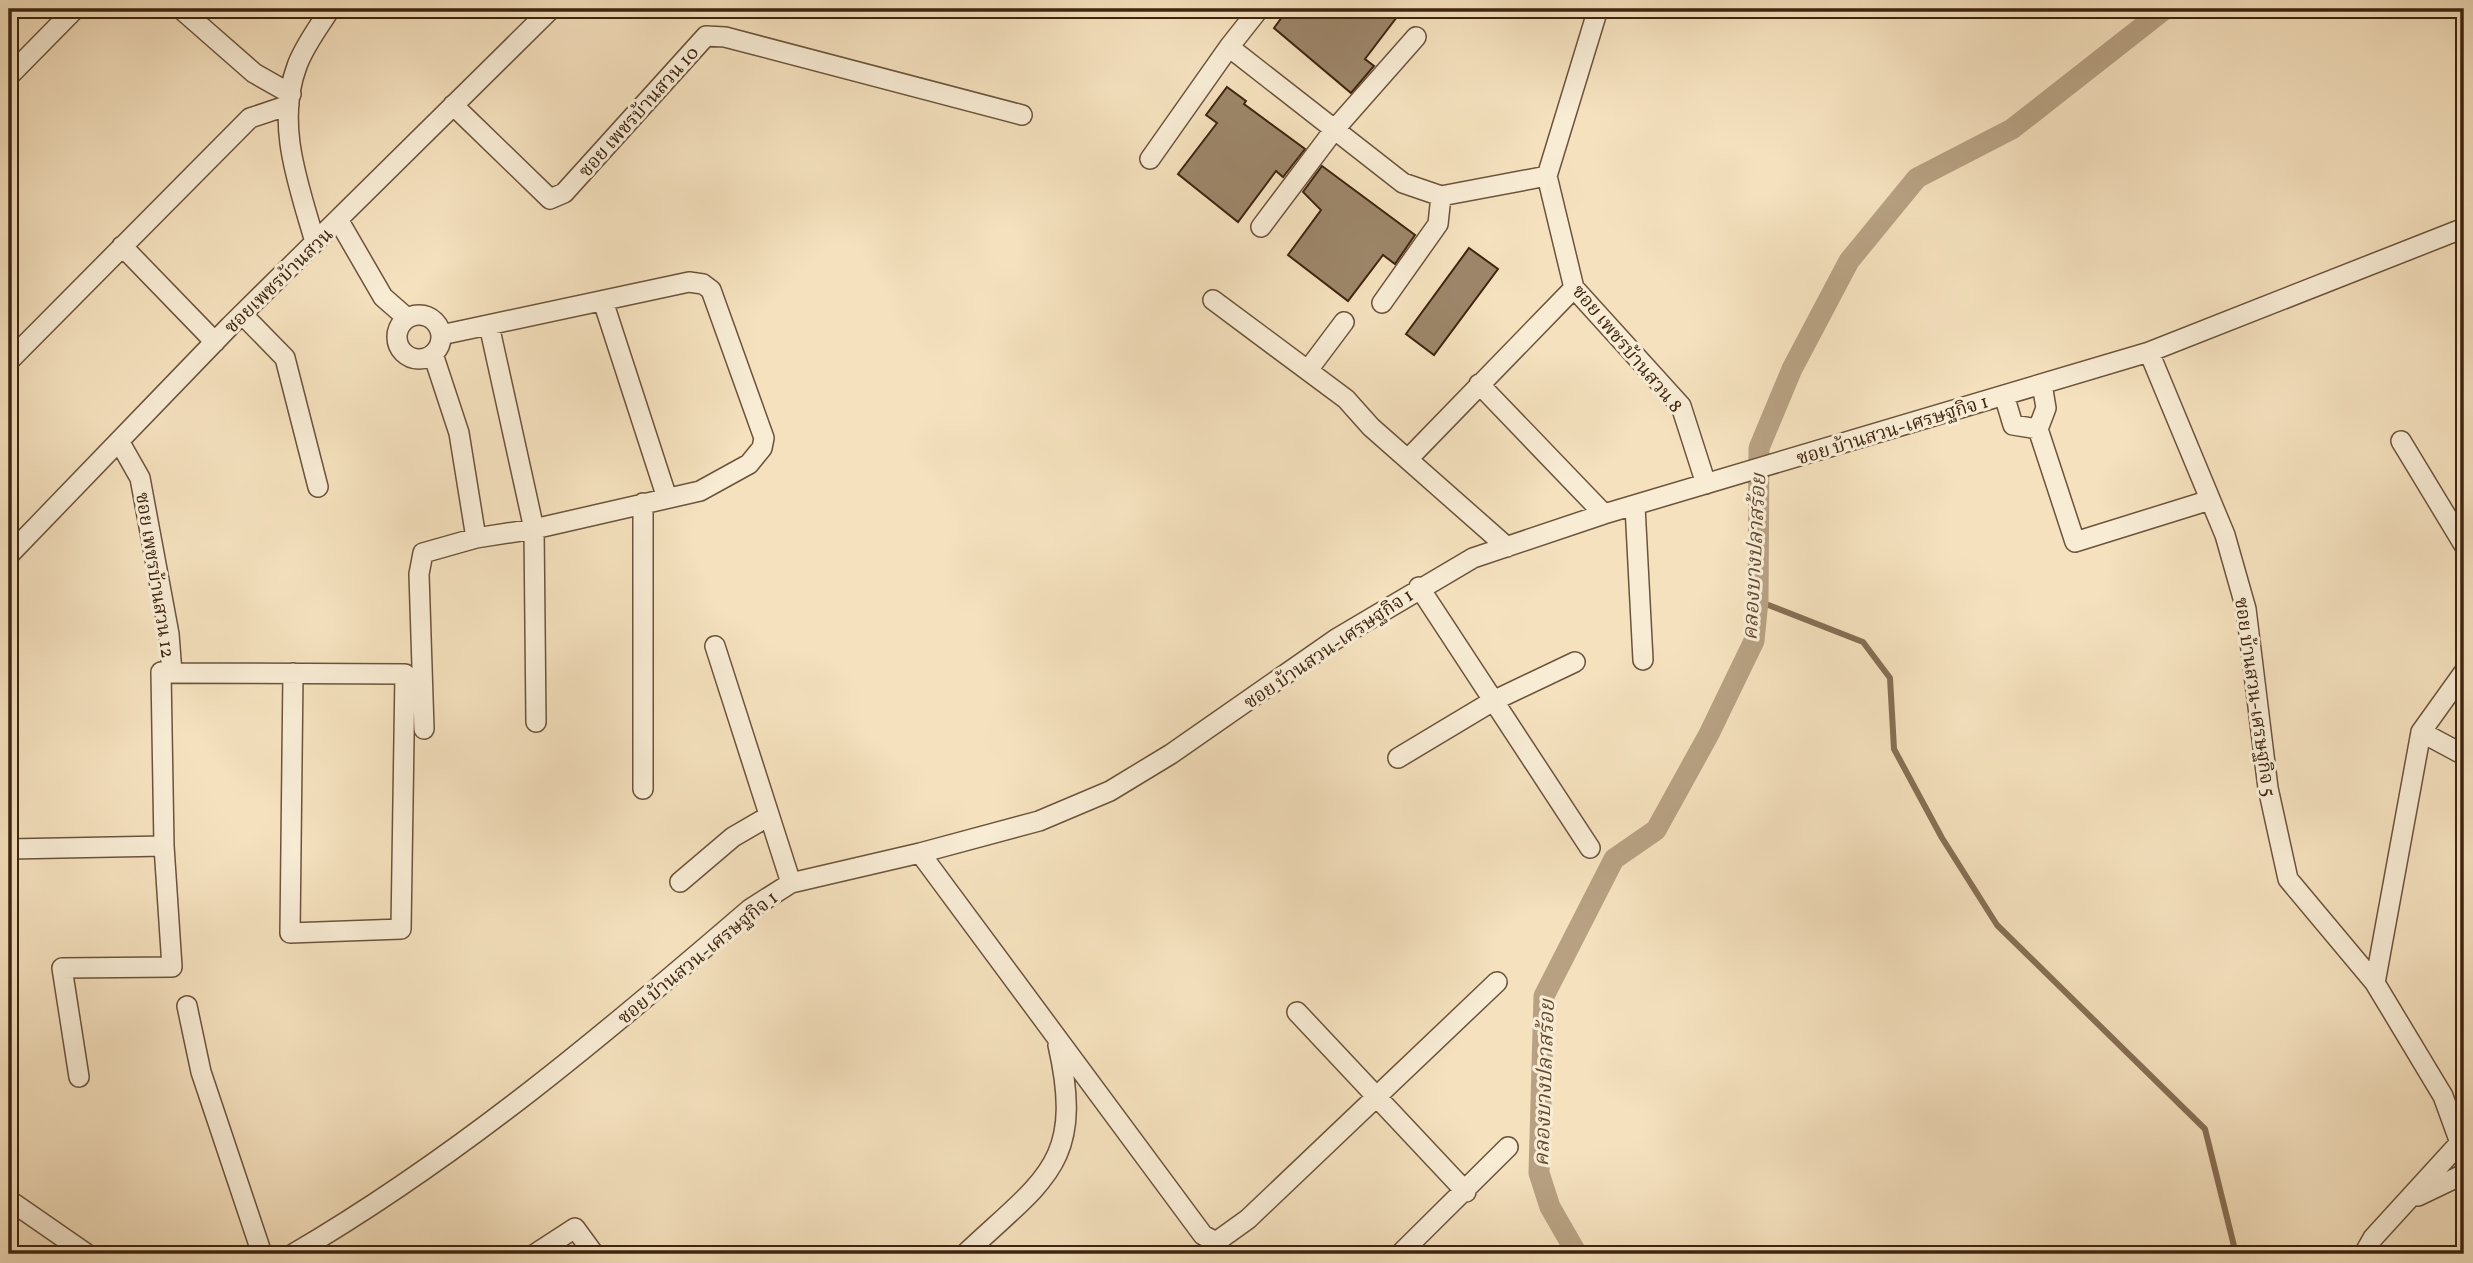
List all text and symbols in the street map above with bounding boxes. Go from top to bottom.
street label: ซอย เพชรบ้านสวน 10 [573,41,706,184]
street label: ซอยเพชรบ้านสวน [219,223,340,340]
street label: ซอย เพชรบ้านสวน 8 [1565,280,1688,419]
street label: ซอย บ้านสวน-เศรษฐกิจ 1 [1793,389,1992,473]
water label: คลองบางปลาสร้อย [1737,472,1774,641]
street label: ซอย เพชรบ้านสวน 12 [128,491,180,660]
street label: ซอย บ้านสวน-เศรษฐกิจ 1 [1239,583,1419,716]
street label: ซอย บ้านสวน-เศรษฐกิจ 5 [2227,596,2281,799]
street label: ซอย บ้านสวน-เศรษฐกิจ 1 [613,886,784,1031]
water label: คลองบางปลาสร้อย [1528,998,1563,1167]

